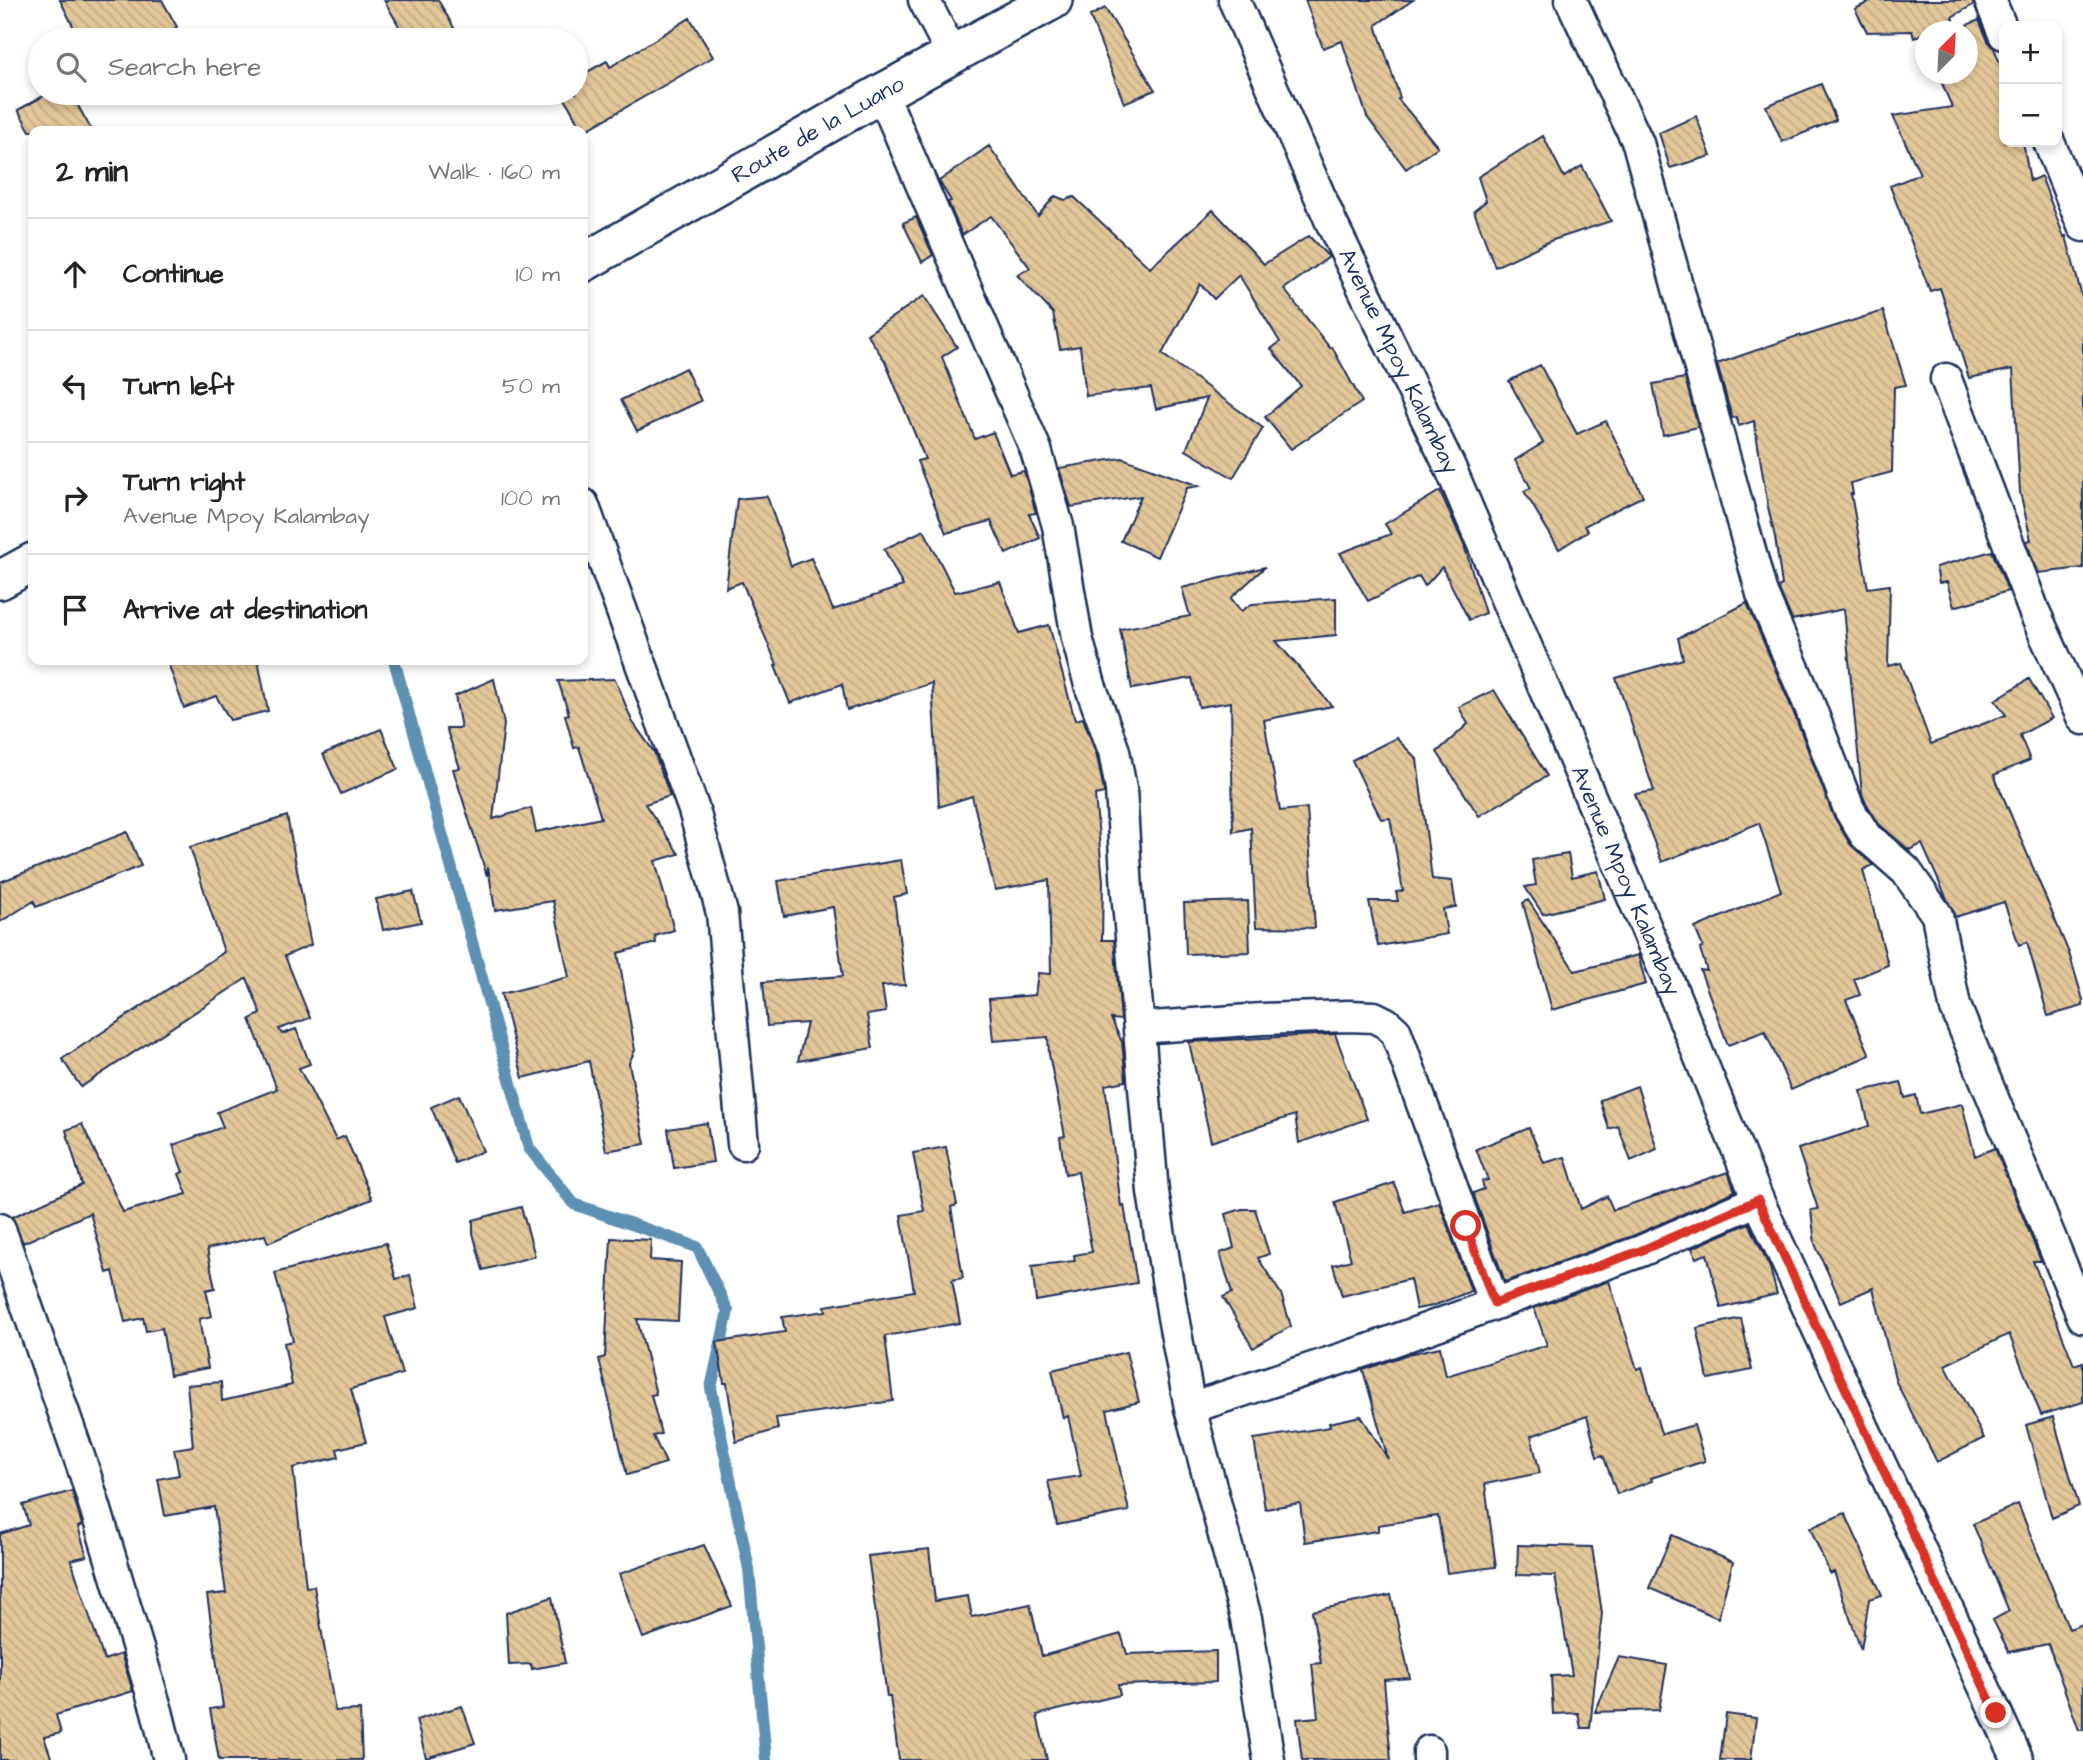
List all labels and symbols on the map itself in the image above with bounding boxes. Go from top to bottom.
north arrow [1915,21,1978,84]
street label: Route de la Luano [726,68,910,191]
street label: Avenue Mpoy Kalambay [1330,243,1467,480]
street label: Avenue Mpoy Kalambay [1563,761,1689,1001]
route start [1450,1210,1481,1241]
route end [1980,1697,2011,1728]

